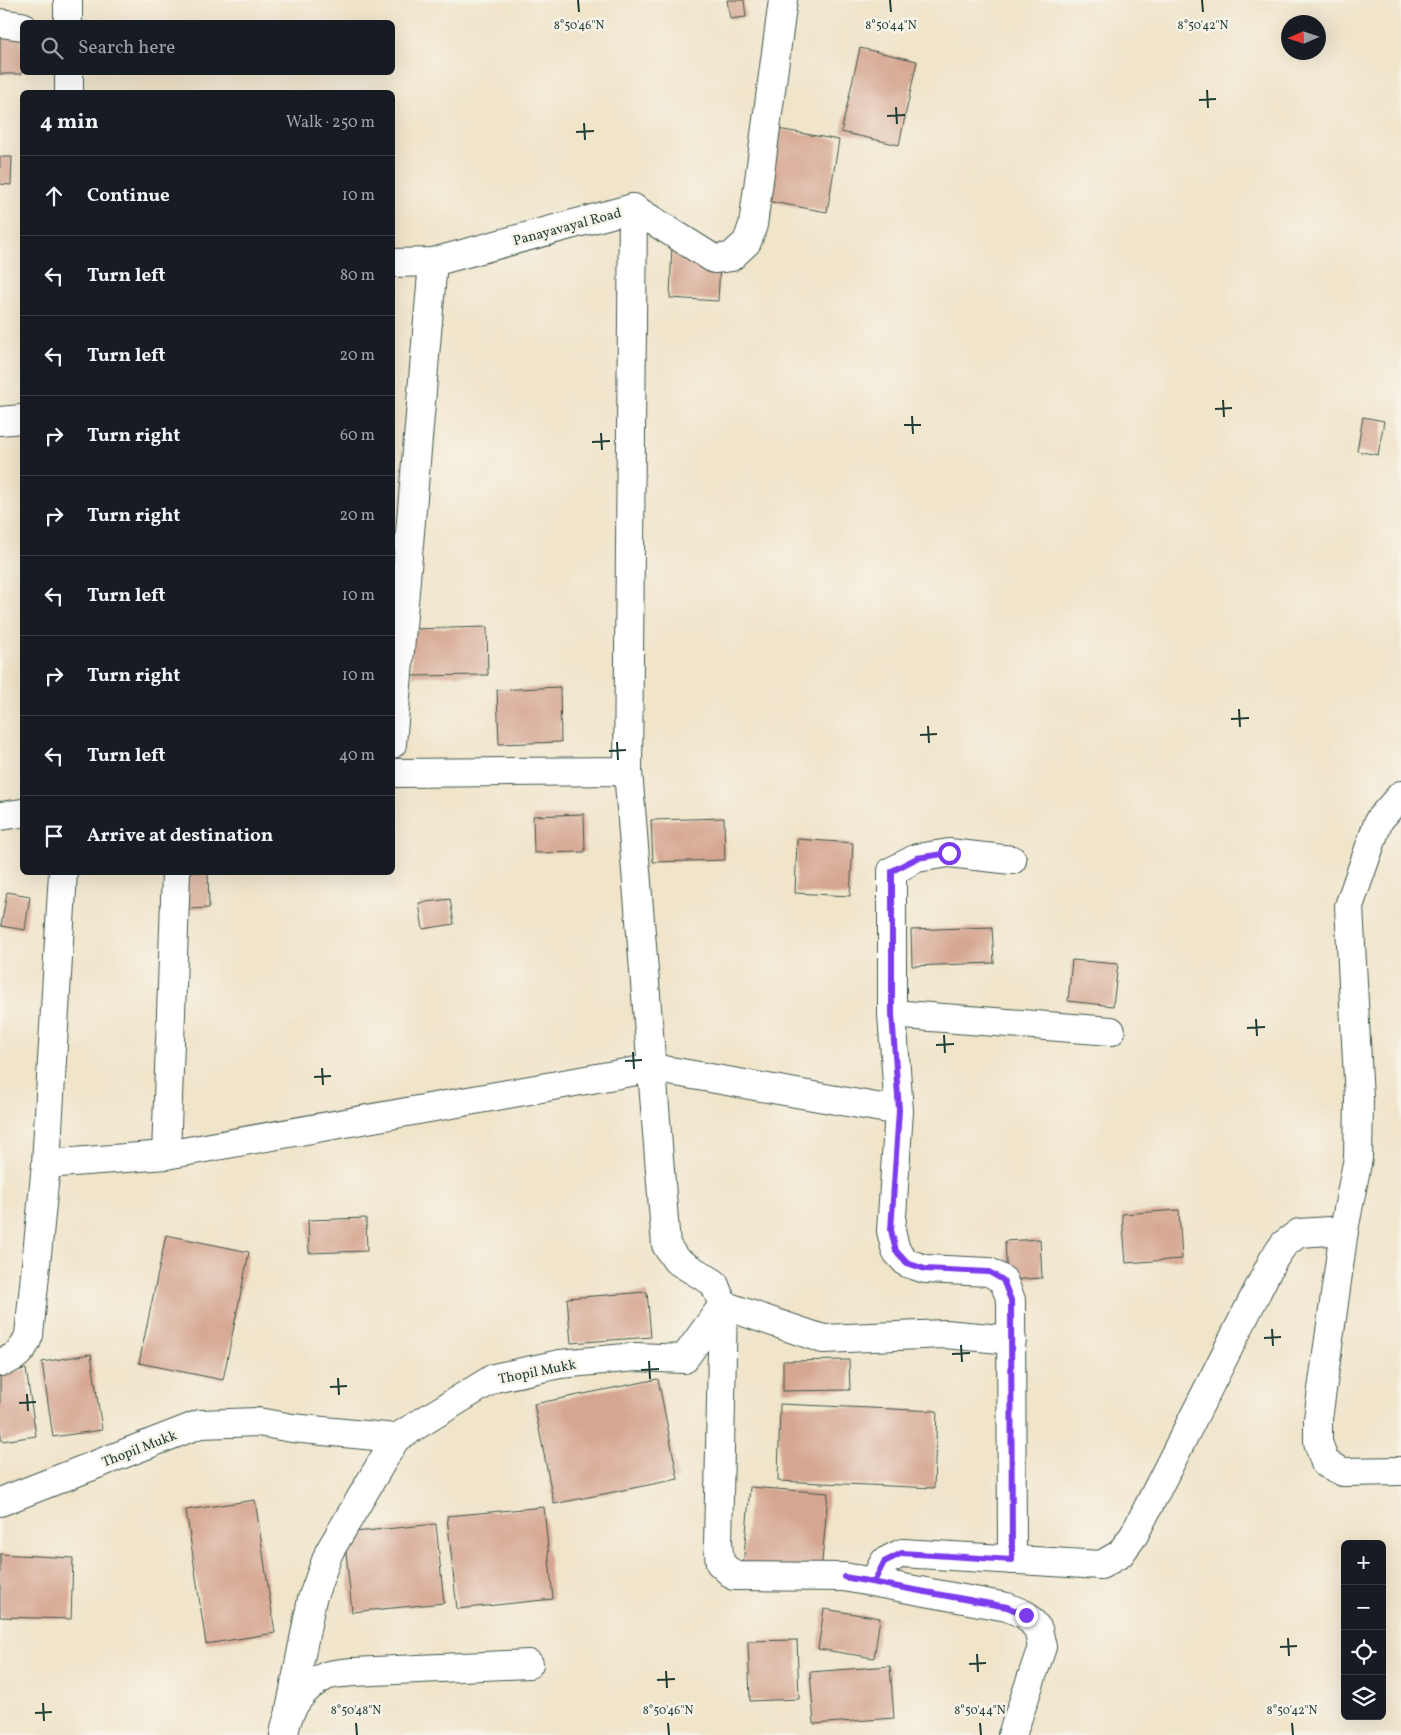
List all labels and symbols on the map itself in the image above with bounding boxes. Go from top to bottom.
north arrow [1281,15,1326,60]
text: 8°50'46"N [554,18,604,34]
text: 8°50'44"N [865,18,917,34]
text: 8°50'42"N [1178,18,1229,34]
street label: Panayavayal Road [511,204,624,251]
route start [938,842,961,865]
street label: Thopil Mukk [497,1356,578,1389]
street label: Thopil Mukk [99,1426,180,1472]
route end [1015,1604,1038,1627]
text: 8°50'48"N [331,1703,381,1719]
text: 8°50'46"N [643,1703,693,1719]
text: 8°50'44"N [954,1703,1006,1719]
text: 8°50'42"N [1267,1703,1318,1719]

